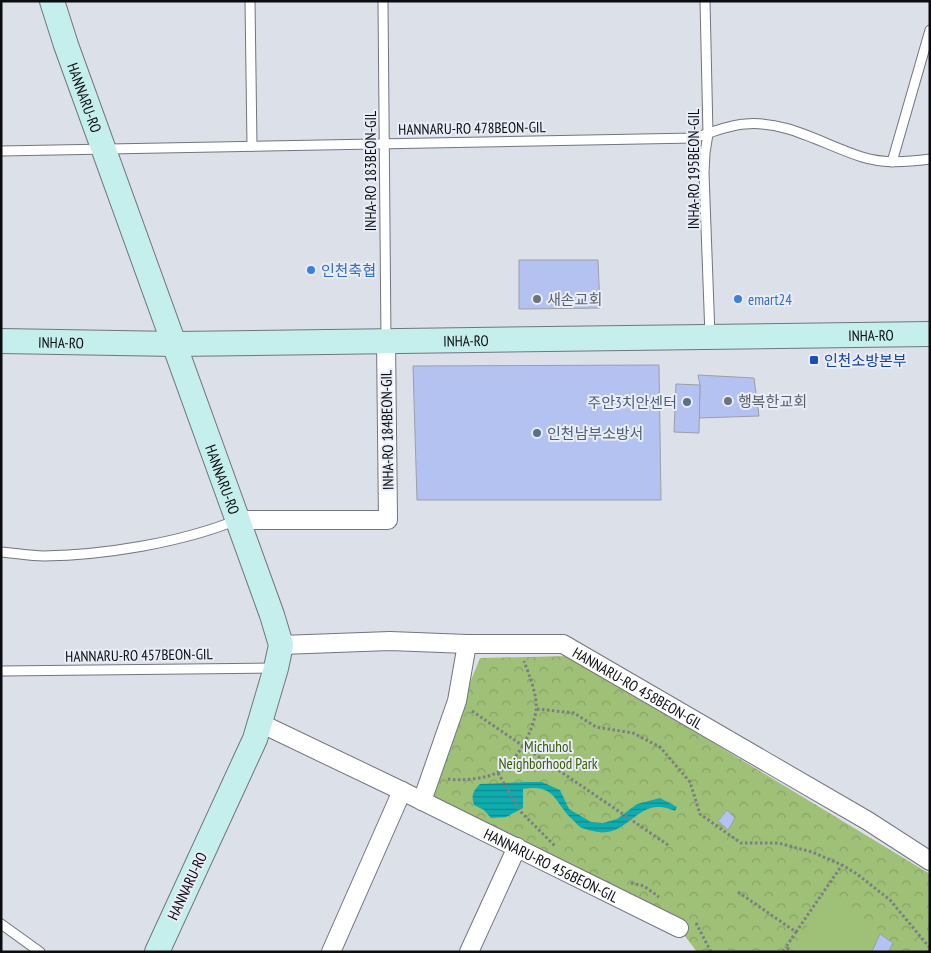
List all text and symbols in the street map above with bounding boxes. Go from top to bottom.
street label: HANNARU-RO [64,60,106,135]
street label: INHA-RO 195BEON-GIL [684,108,703,229]
street label: INHA-RO 183BEON-GIL [361,110,380,231]
street label: HANNARU-RO 478BEON-GIL [398,117,547,139]
place label: 인천축협 [321,261,376,280]
marker: 인천축협 [305,264,317,276]
place label: 새손교회 [547,290,602,309]
place label: emart24 [748,290,792,309]
marker: 새손교회 [531,293,543,305]
marker: emart24 [732,293,744,305]
street label: INHA-RO [848,325,894,345]
street label: INHA-RO [443,330,489,350]
street label: INHA-RO [38,332,84,352]
place label: 인천소방본부 [824,351,907,370]
marker: 인천소방본부 [808,354,820,366]
street label: INHA-RO 184BEON-GIL [376,369,398,490]
place label: 행복한교회 [738,392,807,411]
place label: 주안3치안센터 [587,393,677,412]
marker: 행복한교회 [722,395,734,407]
marker: 주안3치안센터 [681,396,693,408]
place label: 인천남부소방서 [547,424,644,443]
marker: 인천남부소방서 [531,427,543,439]
street label: HANNARU-RO [202,442,244,517]
street label: HANNARU-RO 458BEON-GIL [569,642,707,733]
street label: HANNARU-RO 457BEON-GIL [65,644,214,666]
park label: Michuhol Neighborhood Park [498,737,598,773]
street label: HANNARU-RO 456BEON-GIL [481,824,622,906]
street label: HANNARU-RO [163,849,211,923]

